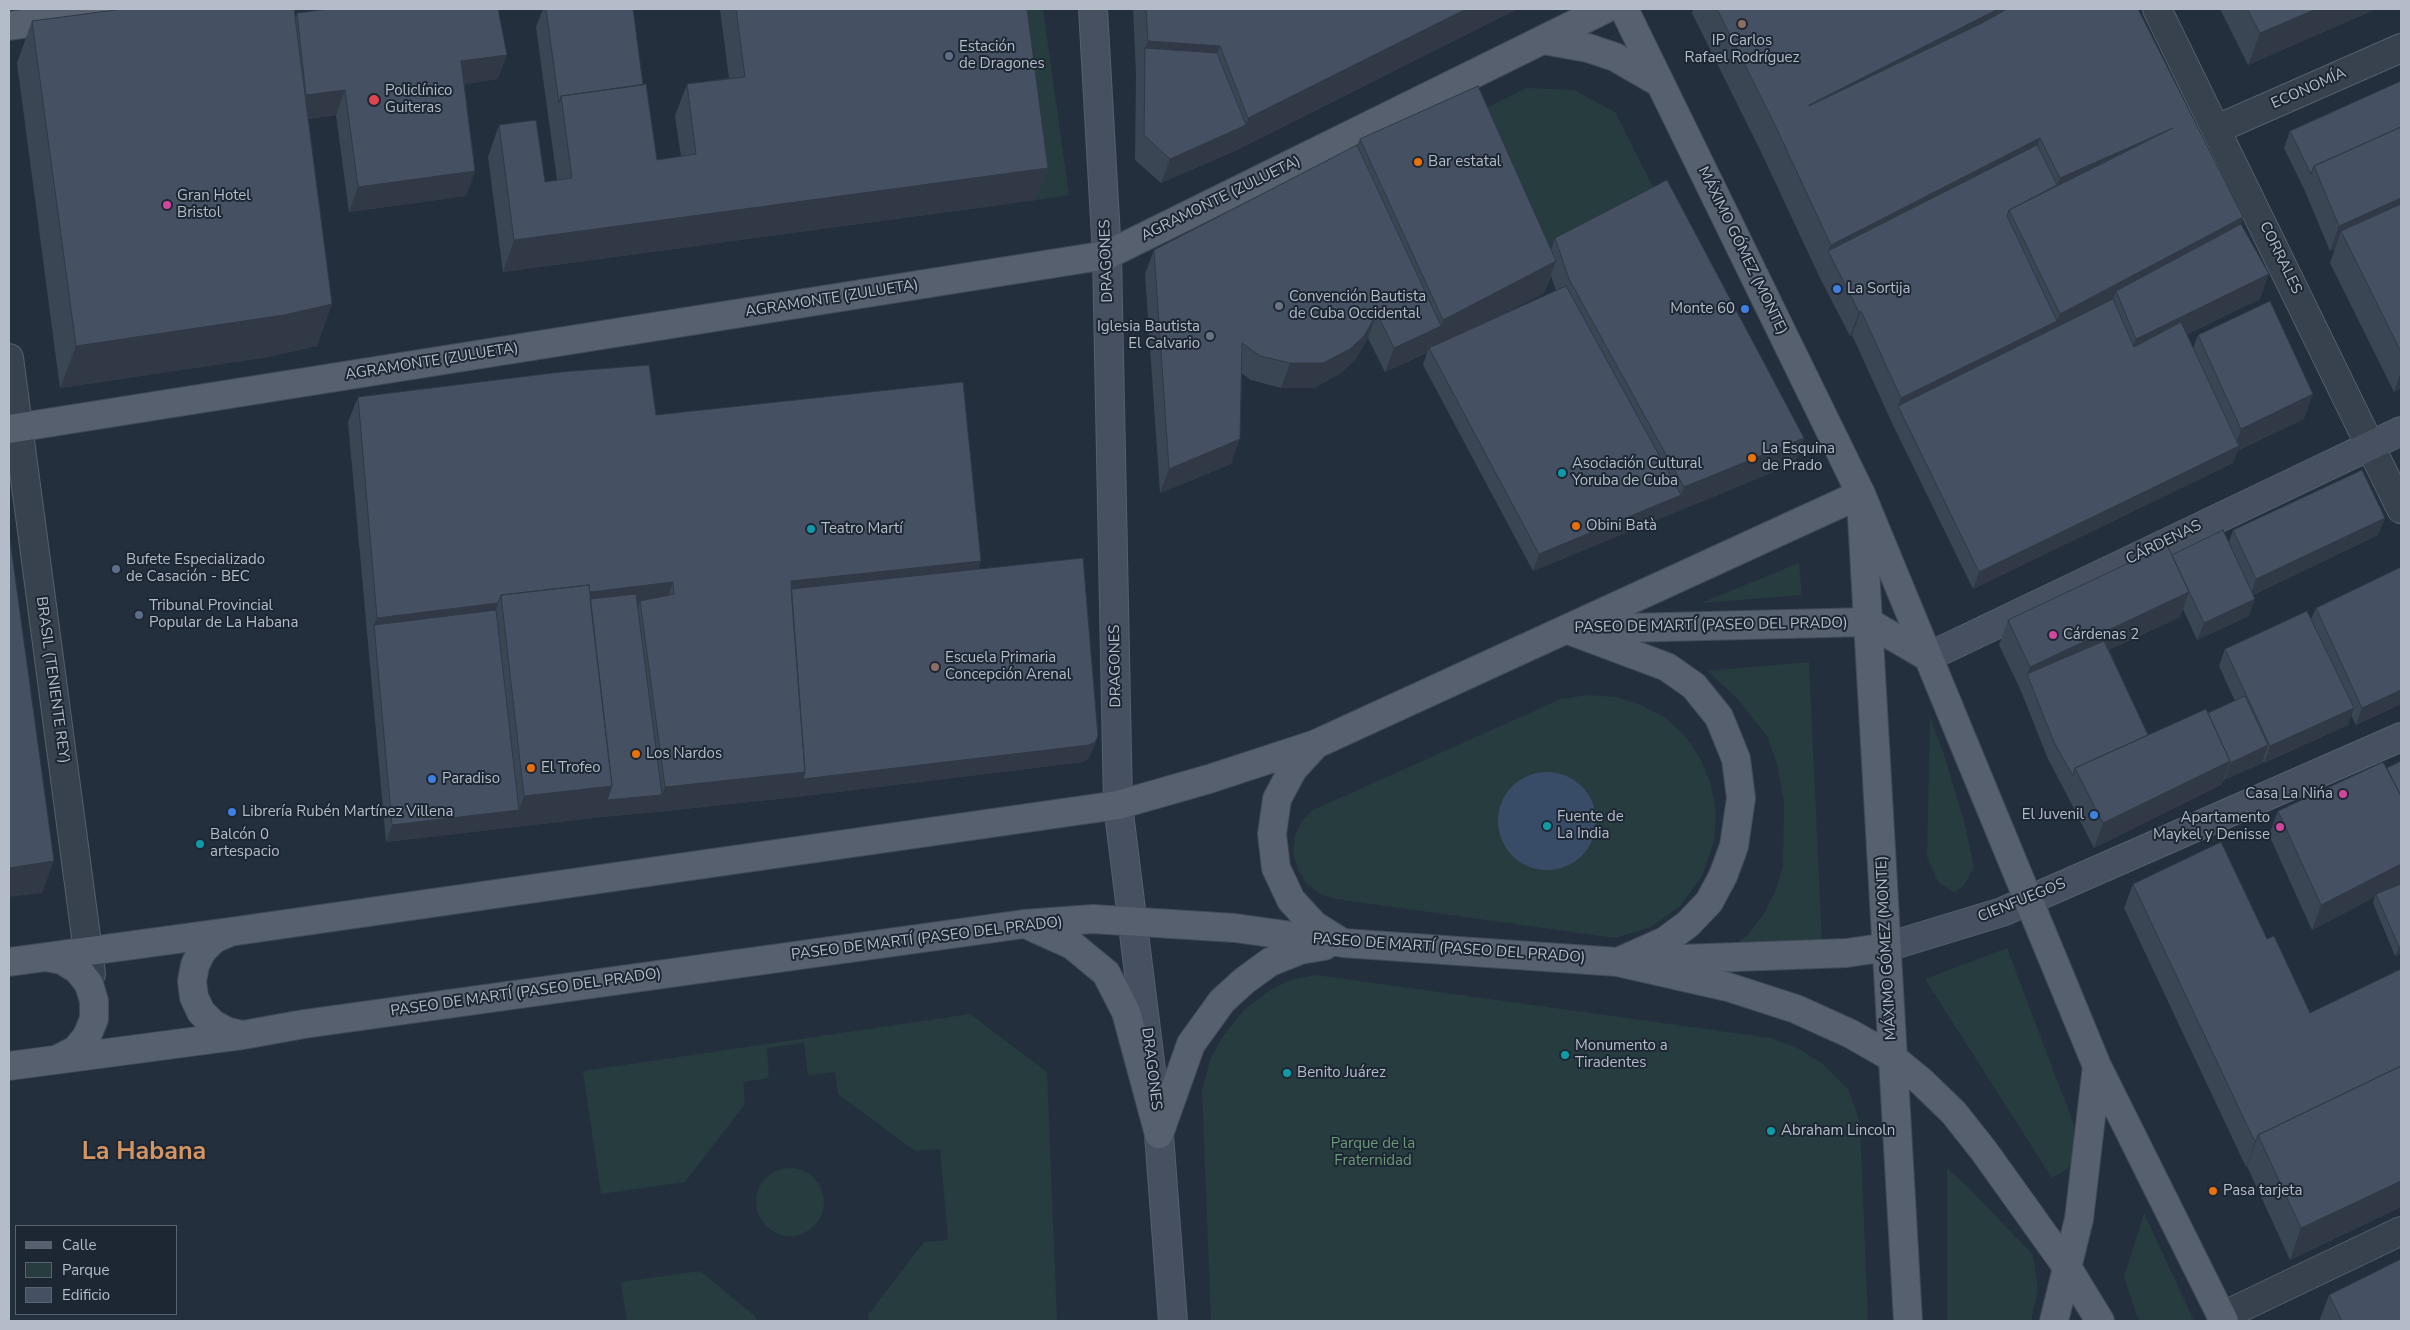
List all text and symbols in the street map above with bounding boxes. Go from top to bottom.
marker: IP Carlos Rafael Rodríguez [1736,18,1748,30]
place label: IP Carlos Rafael Rodríguez [1685,32,1799,67]
place label: Estación de Dragones [959,38,1045,73]
marker: Estación de Dragones [943,50,955,62]
street label: ECONOMÍA [2269,64,2349,114]
place label: Policlínico Guiteras [385,82,452,117]
marker: Policlínico Guiteras [367,93,381,107]
street label: AGRAMONTE (ZULUETA) [1138,153,1304,245]
place label: Bar estatal [1428,153,1501,171]
marker: Bar estatal [1412,156,1424,168]
street label: MÁXIMO GÓMEZ (MONTE) [1693,164,1791,338]
place label: Gran Hotel Bristol [177,187,251,222]
marker: Gran Hotel Bristol [161,199,173,211]
street label: DRAGONES [1097,219,1117,303]
street label: CORRALES [2255,219,2305,297]
street label: AGRAMONTE (ZULUETA) [744,276,920,322]
place label: La Sortija [1847,280,1911,298]
marker: La Sortija [1831,283,1843,295]
place label: Convención Bautista de Cuba Occidental [1289,288,1426,323]
marker: Convención Bautista de Cuba Occidental [1273,300,1285,312]
place label: Monte 60 [1670,300,1735,318]
marker: Monte 60 [1739,303,1751,315]
place label: Iglesia Bautista El Calvario [1097,318,1200,353]
marker: Iglesia Bautista El Calvario [1204,330,1216,342]
street label: AGRAMONTE (ZULUETA) [344,339,520,385]
place label: La Esquina de Prado [1762,440,1835,475]
marker: La Esquina de Prado [1746,452,1758,464]
place label: Asociación Cultural Yoruba de Cuba [1572,455,1702,490]
marker: Asociación Cultural Yoruba de Cuba [1556,467,1568,479]
place label: Obini Batà [1586,517,1657,535]
street label: CÁRDENAS [2123,517,2205,569]
place label: Teatro Martí [821,520,903,538]
marker: Obini Batà [1570,520,1582,532]
marker: Teatro Martí [805,523,817,535]
place label: Bufete Especializado de Casación - BEC [126,551,265,586]
marker: Bufete Especializado de Casación - BEC [110,563,122,575]
street label: BRASIL (TENIENTE REY) [31,595,73,765]
place label: Tribunal Provincial Popular de La Habana [149,597,298,632]
marker: Tribunal Provincial Popular de La Habana [133,609,145,621]
street label: PASEO DE MARTÍ (PASEO DEL PRADO) [1574,615,1848,637]
street label: DRAGONES [1106,624,1126,708]
place label: Cárdenas 2 [2063,626,2139,644]
marker: Cárdenas 2 [2047,629,2059,641]
place label: Escuela Primaria Concepción Arenal [945,649,1071,684]
marker: Escuela Primaria Concepción Arenal [929,661,941,673]
place label: Los Nardos [646,745,722,763]
marker: Los Nardos [630,748,642,760]
place label: El Trofeo [541,759,601,777]
marker: El Trofeo [525,762,537,774]
place label: Paradiso [442,770,500,788]
marker: Paradiso [426,773,438,785]
place label: Casa La Nińa [2245,785,2333,803]
marker: Casa La Nińa [2337,788,2349,800]
place label: Librería Rubén Martínez Villena [242,803,453,821]
marker: Librería Rubén Martínez Villena [226,806,238,818]
place label: El Juvenil [2022,806,2084,824]
place label: Fuente de La India [1557,808,1624,843]
marker: El Juvenil [2088,809,2100,821]
place label: Apartamento Maykel y Denisse [2153,809,2270,844]
marker: Fuente de La India [1541,820,1553,832]
marker: Apartamento Maykel y Denisse [2274,821,2286,833]
place label: Balcón 0 artespacio [210,826,280,861]
marker: Balcón 0 artespacio [194,838,206,850]
street label: MÁXIMO GÓMEZ (MONTE) [1873,855,1901,1041]
street label: CIENFUEGOS [1975,875,2069,927]
street label: PASEO DE MARTÍ (PASEO DEL PRADO) [790,913,1064,965]
street label: PASEO DE MARTÍ (PASEO DEL PRADO) [1312,930,1586,968]
street label: PASEO DE MARTÍ (PASEO DEL PRADO) [389,965,663,1021]
street label: DRAGONES [1137,1027,1165,1111]
place label: Monumento a Tiradentes [1575,1037,1668,1072]
marker: Monumento a Tiradentes [1559,1049,1571,1061]
place label: Benito Juárez [1297,1064,1386,1082]
marker: Benito Juárez [1281,1067,1293,1079]
place label: Abraham Lincoln [1781,1122,1895,1140]
marker: Abraham Lincoln [1765,1125,1777,1137]
park label: Parque de la Fraternidad [1331,1135,1415,1170]
district label: La Habana [82,1138,206,1168]
place label: Pasa tarjeta [2223,1182,2302,1200]
marker: Pasa tarjeta [2207,1185,2219,1197]
legend [15,1225,178,1315]
text: Calle [62,1235,97,1255]
text: Parque [62,1260,110,1280]
text: Edificio [62,1285,110,1305]

